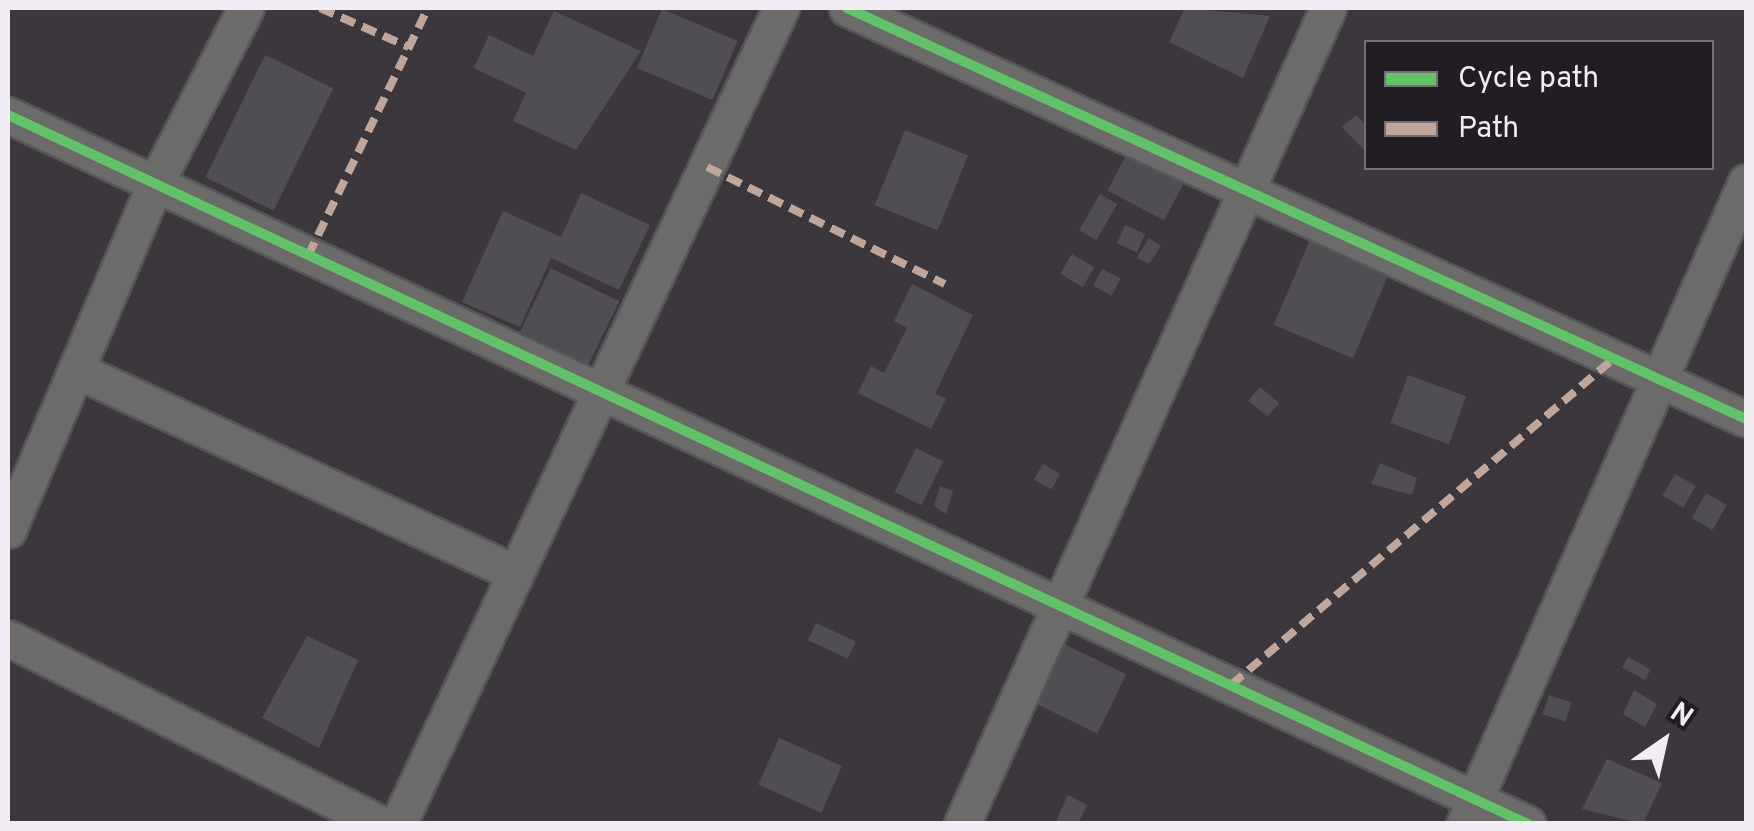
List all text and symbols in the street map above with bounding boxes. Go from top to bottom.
legend [1364,40,1714,170]
text: Cycle path [1458,61,1599,98]
text: Path [1458,111,1519,148]
north arrow [1614,691,1714,791]
text: N [1662,696,1699,737]

